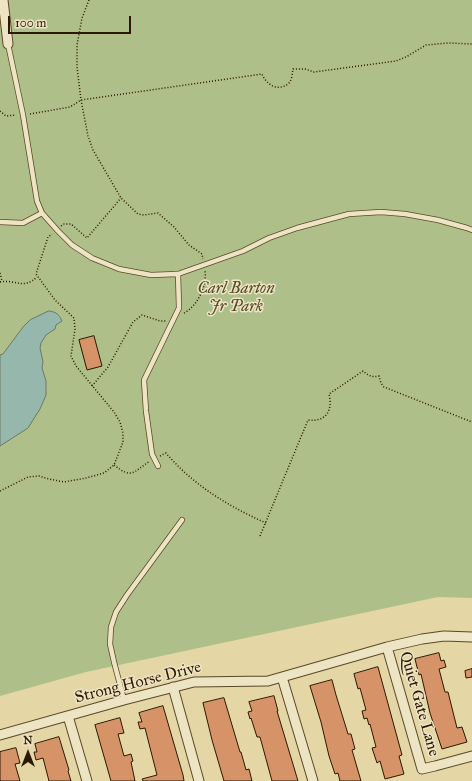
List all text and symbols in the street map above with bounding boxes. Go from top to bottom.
scale bar [10,8,133,34]
text: 100 m [15,16,46,30]
park label: Carl Barton Jr Park [197,279,275,317]
street label: Quiet Gate Lane [395,649,443,759]
street label: Strong Horse Drive [73,658,203,708]
north arrow [8,733,48,773]
text: N [23,734,33,747]

